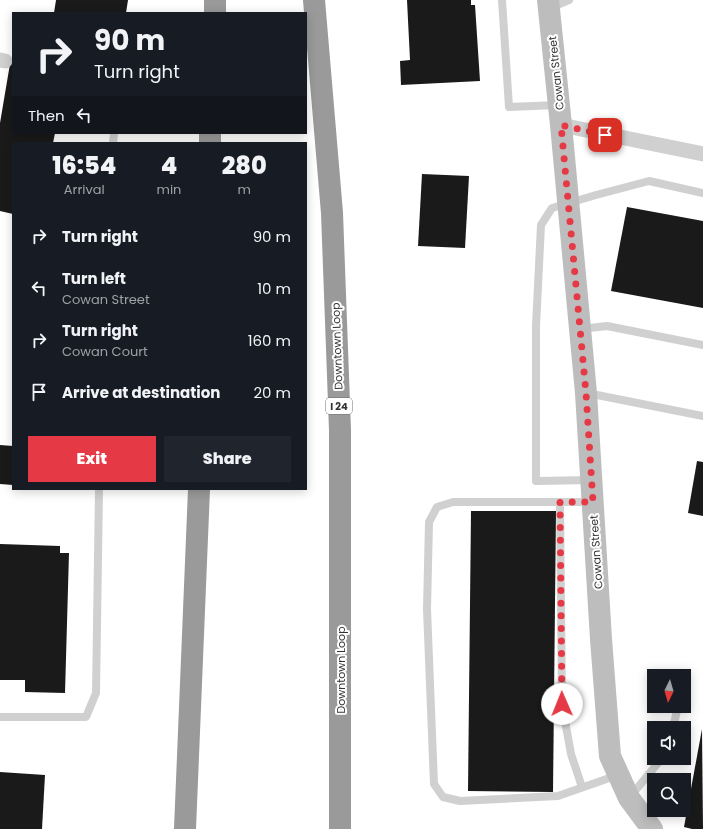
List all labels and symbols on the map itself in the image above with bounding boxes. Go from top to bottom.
street label: Cowan Street [544,35,568,111]
pin [588,118,622,152]
street label: Downtown Loop [327,302,347,390]
road number: I 24 [326,398,352,414]
street label: Cowan Street [585,514,607,590]
street label: Downtown Loop [333,626,349,714]
north arrow [647,669,691,713]
position arrow [541,683,583,725]

